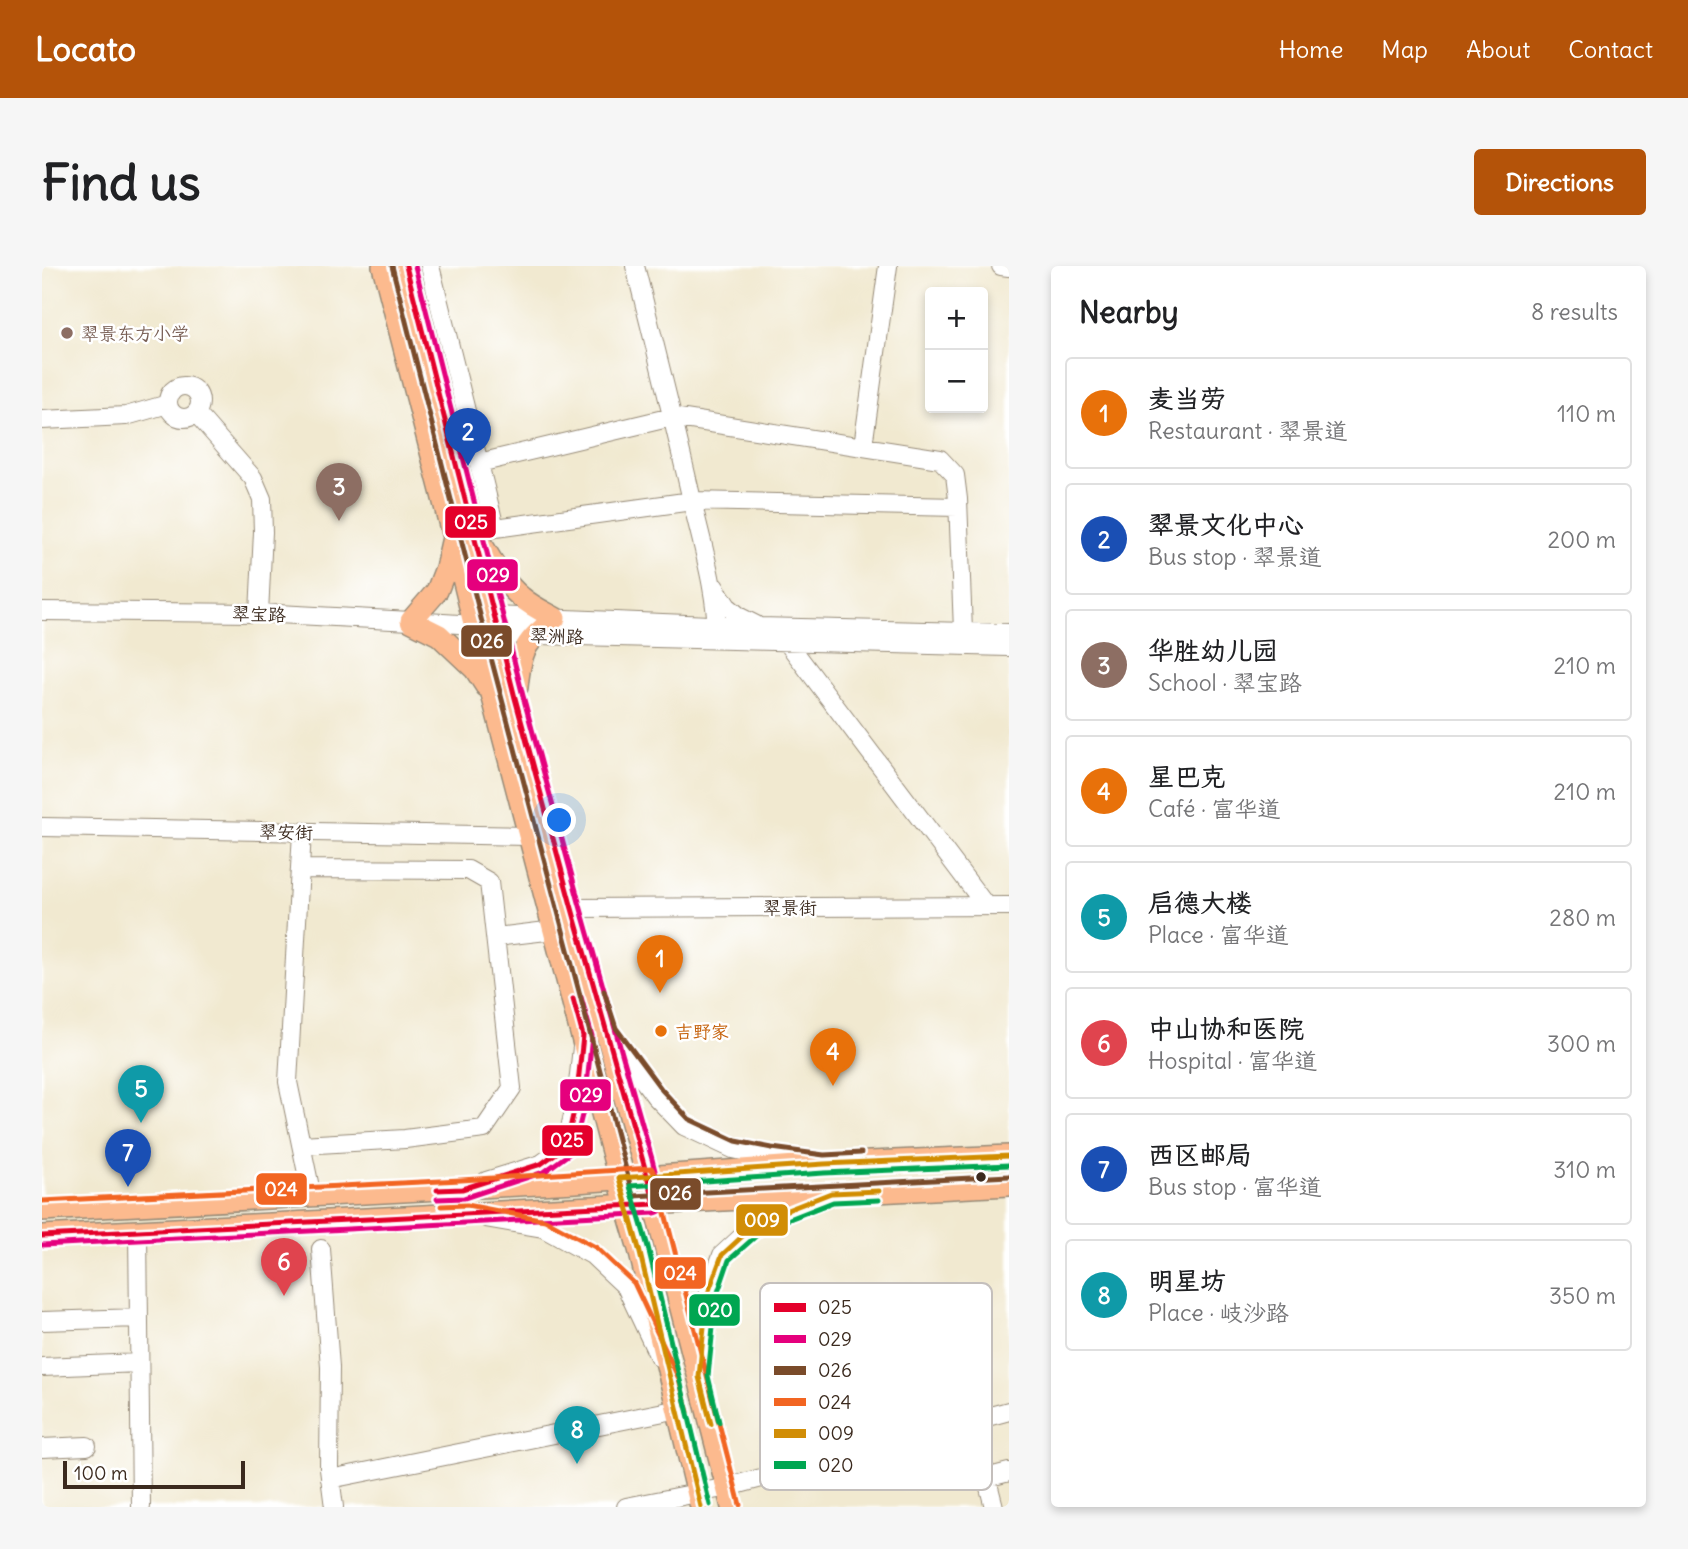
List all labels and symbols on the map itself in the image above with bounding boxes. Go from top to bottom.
place label: 翠景东方小学 [81,322,189,345]
marker: 翠景东方小学 [59,325,75,341]
pin: 2 [445,408,491,466]
pin: 3 [316,463,362,521]
line badge: 025 [444,505,497,539]
text: 025 [454,510,488,534]
line badge: 029 [466,558,519,592]
text: 029 [476,563,510,587]
street label: 翠宝路 [232,602,286,626]
line badge: 026 [460,624,513,658]
street label: 翠洲路 [530,624,584,648]
text: 026 [470,629,504,653]
your location [542,803,576,837]
street label: 翠安街 [259,820,313,844]
street label: 翠景街 [763,896,817,919]
pin: 1 [637,935,683,993]
place label: 吉野家 [675,1020,729,1043]
marker: 吉野家 [653,1023,669,1039]
pin: 4 [810,1028,856,1086]
pin: 5 [118,1065,164,1123]
line badge: 029 [559,1078,612,1112]
text: 029 [569,1083,603,1107]
line badge: 025 [541,1124,594,1157]
text: 025 [550,1128,584,1152]
pin: 7 [105,1129,151,1187]
unlabelled marker [974,1170,988,1184]
line badge: 024 [255,1172,308,1206]
text: 024 [264,1177,298,1201]
line badge: 026 [649,1177,702,1211]
text: 026 [658,1181,692,1205]
line badge: 009 [735,1203,789,1237]
text: 009 [744,1208,780,1232]
pin: 6 [261,1238,307,1296]
line badge: 024 [654,1256,707,1290]
text: 024 [663,1261,697,1285]
legend [760,1283,992,1490]
line badge: 020 [688,1293,741,1327]
text: 025 [818,1295,852,1319]
text: 020 [697,1298,733,1322]
text: 029 [818,1327,852,1351]
text: 026 [818,1358,852,1382]
text: 024 [818,1390,852,1414]
pin: 8 [554,1406,600,1464]
text: 009 [818,1421,854,1445]
text: 020 [818,1453,853,1477]
scale bar [63,1458,245,1490]

